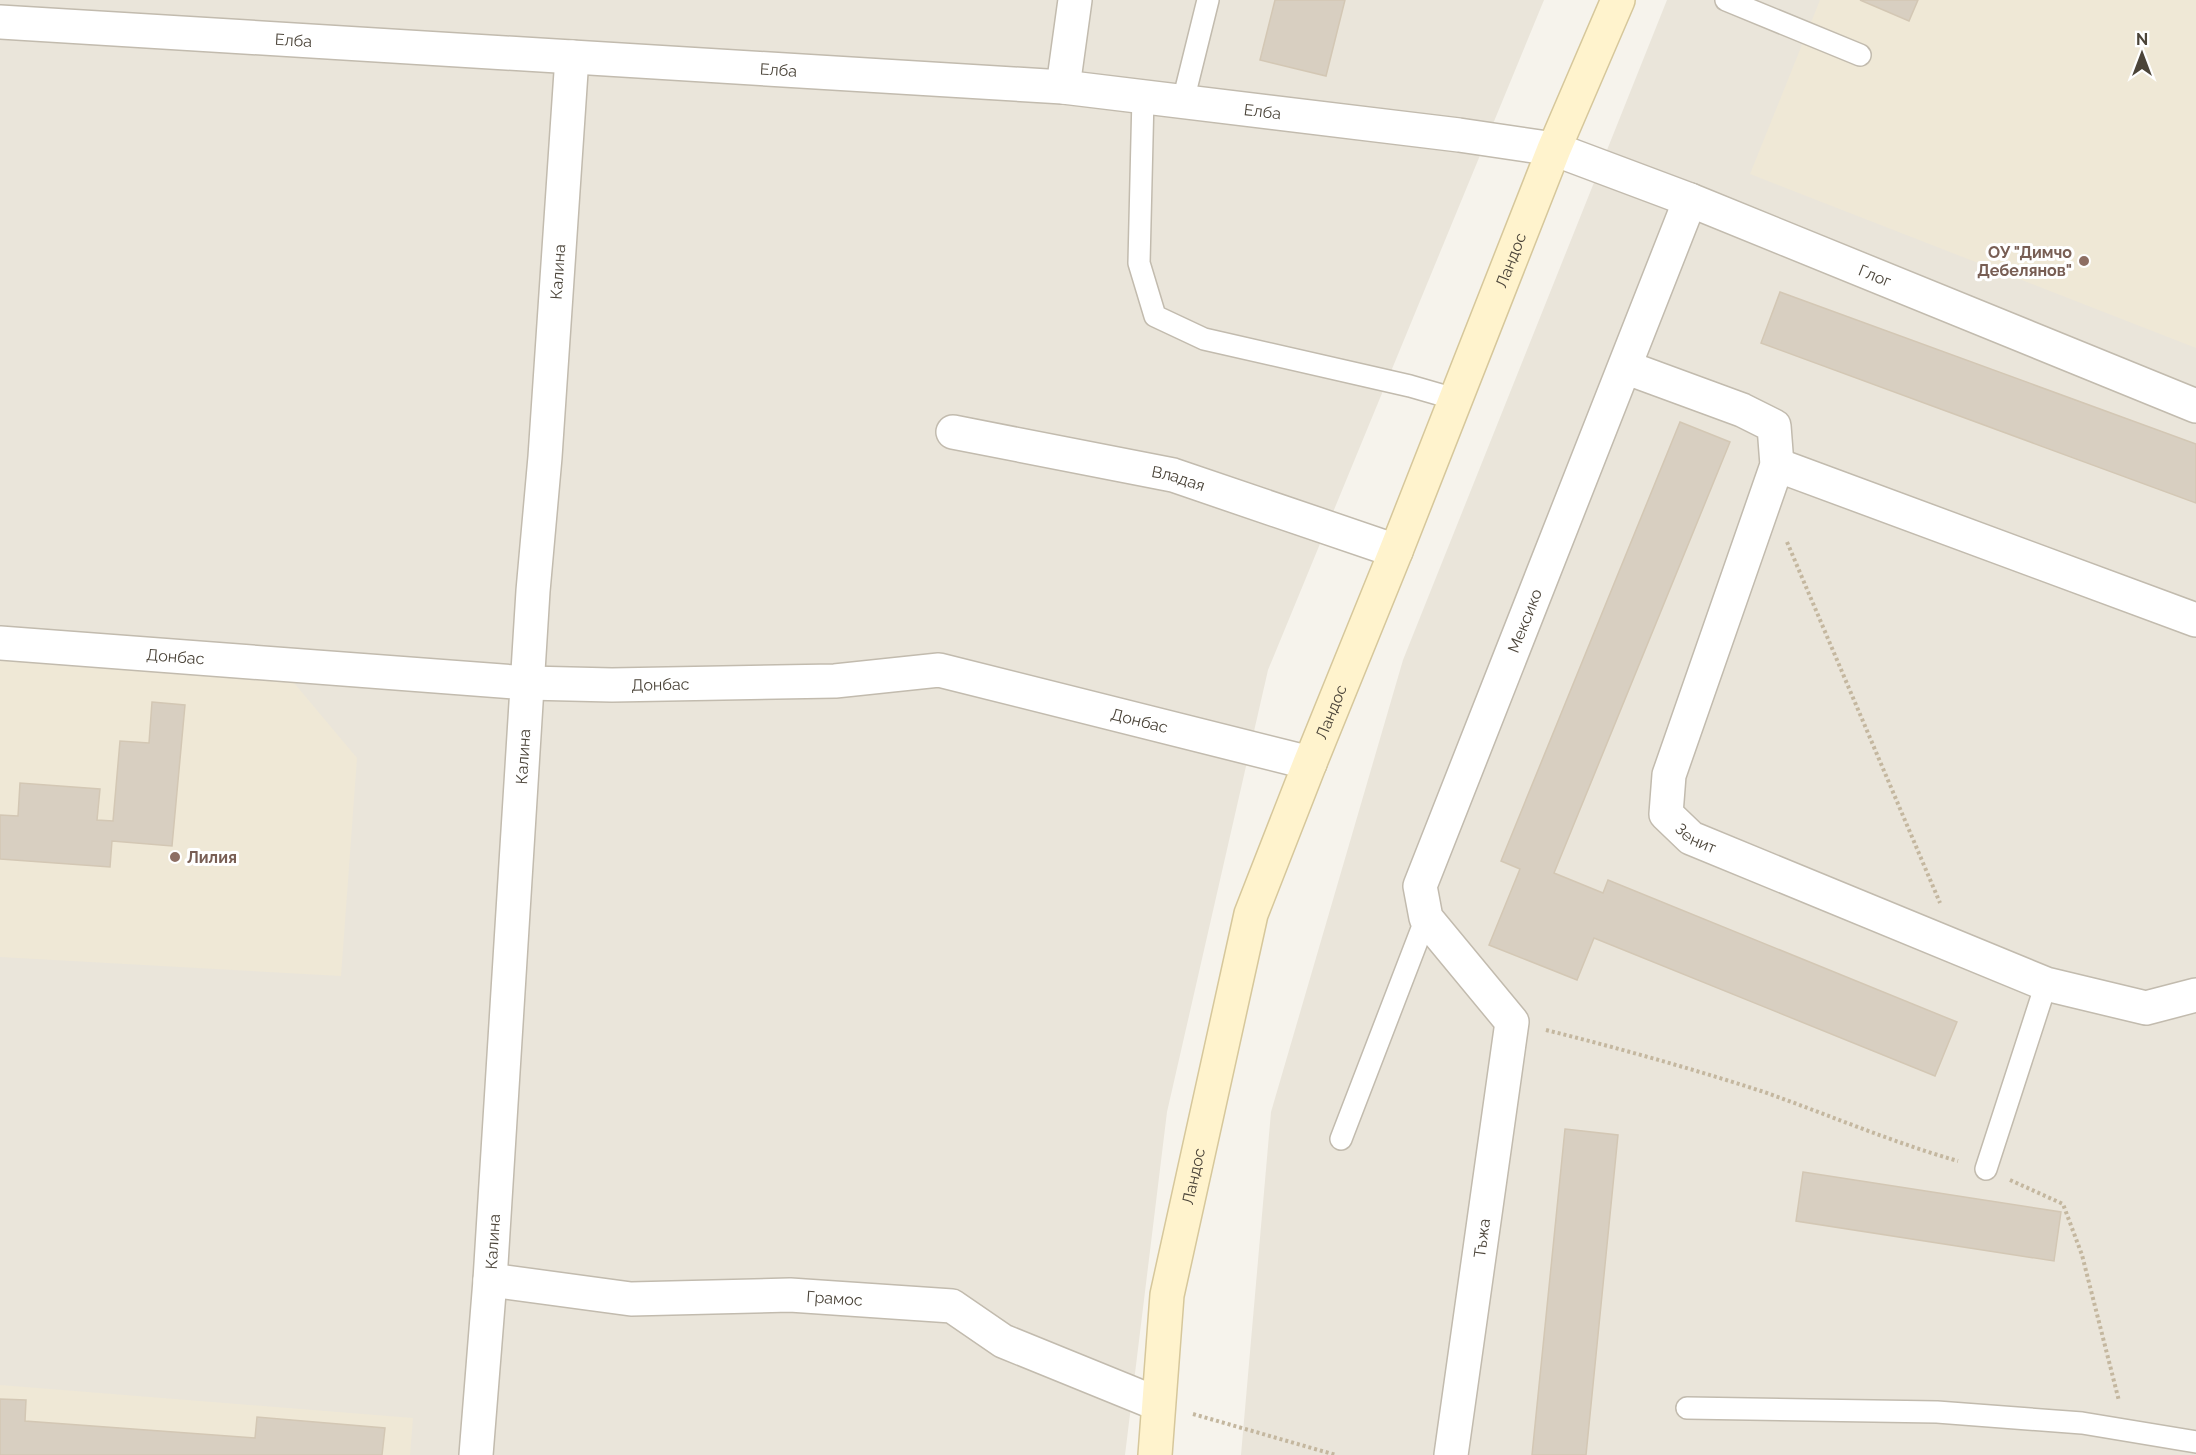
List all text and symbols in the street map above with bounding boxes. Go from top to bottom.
north arrow [2112,24,2172,84]
street label: Елба [274,29,313,51]
text: N [2136,30,2148,49]
street label: Елба [759,59,798,80]
street label: Елба [1243,100,1282,123]
street label: Ландос [1491,230,1530,290]
street label: Калина [546,243,569,300]
place label: ОУ "Димчо Дебелянов" [1977,243,2072,280]
marker: ОУ "Димчо Дебелянов" [2077,254,2091,268]
street label: Глог [1856,260,1895,291]
street label: Владая [1150,462,1208,495]
street label: Мексико [1503,586,1546,655]
street label: Донбас [146,645,205,668]
street label: Донбас [631,674,690,694]
street label: Ландос [1311,681,1350,742]
street label: Донбас [1109,704,1170,737]
street label: Калина [511,728,534,785]
street label: Зенит [1672,819,1720,857]
place label: Лилия [187,848,237,867]
marker: Лилия [168,850,182,864]
street label: Ландос [1178,1146,1209,1206]
street label: Калина [481,1213,504,1270]
street label: Тъжа [1469,1217,1494,1259]
street label: Грамос [806,1287,864,1309]

